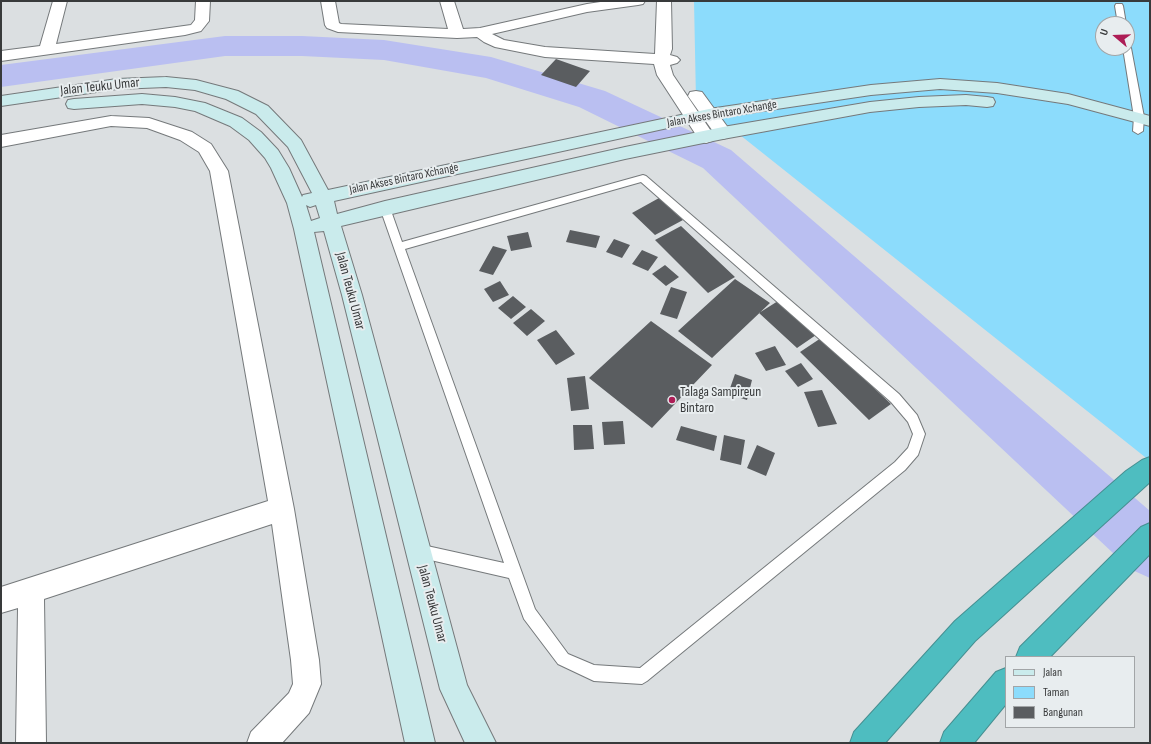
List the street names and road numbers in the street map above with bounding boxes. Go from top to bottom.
street label: Jalan Teuku Umar [60,74,140,100]
street label: Jalan Akses Bintaro Xchange [666,97,778,131]
street label: Jalan Akses Bintaro Xchange [348,160,460,198]
street label: Jalan Teuku Umar [332,250,368,332]
street label: Jalan Teuku Umar [414,563,450,645]

